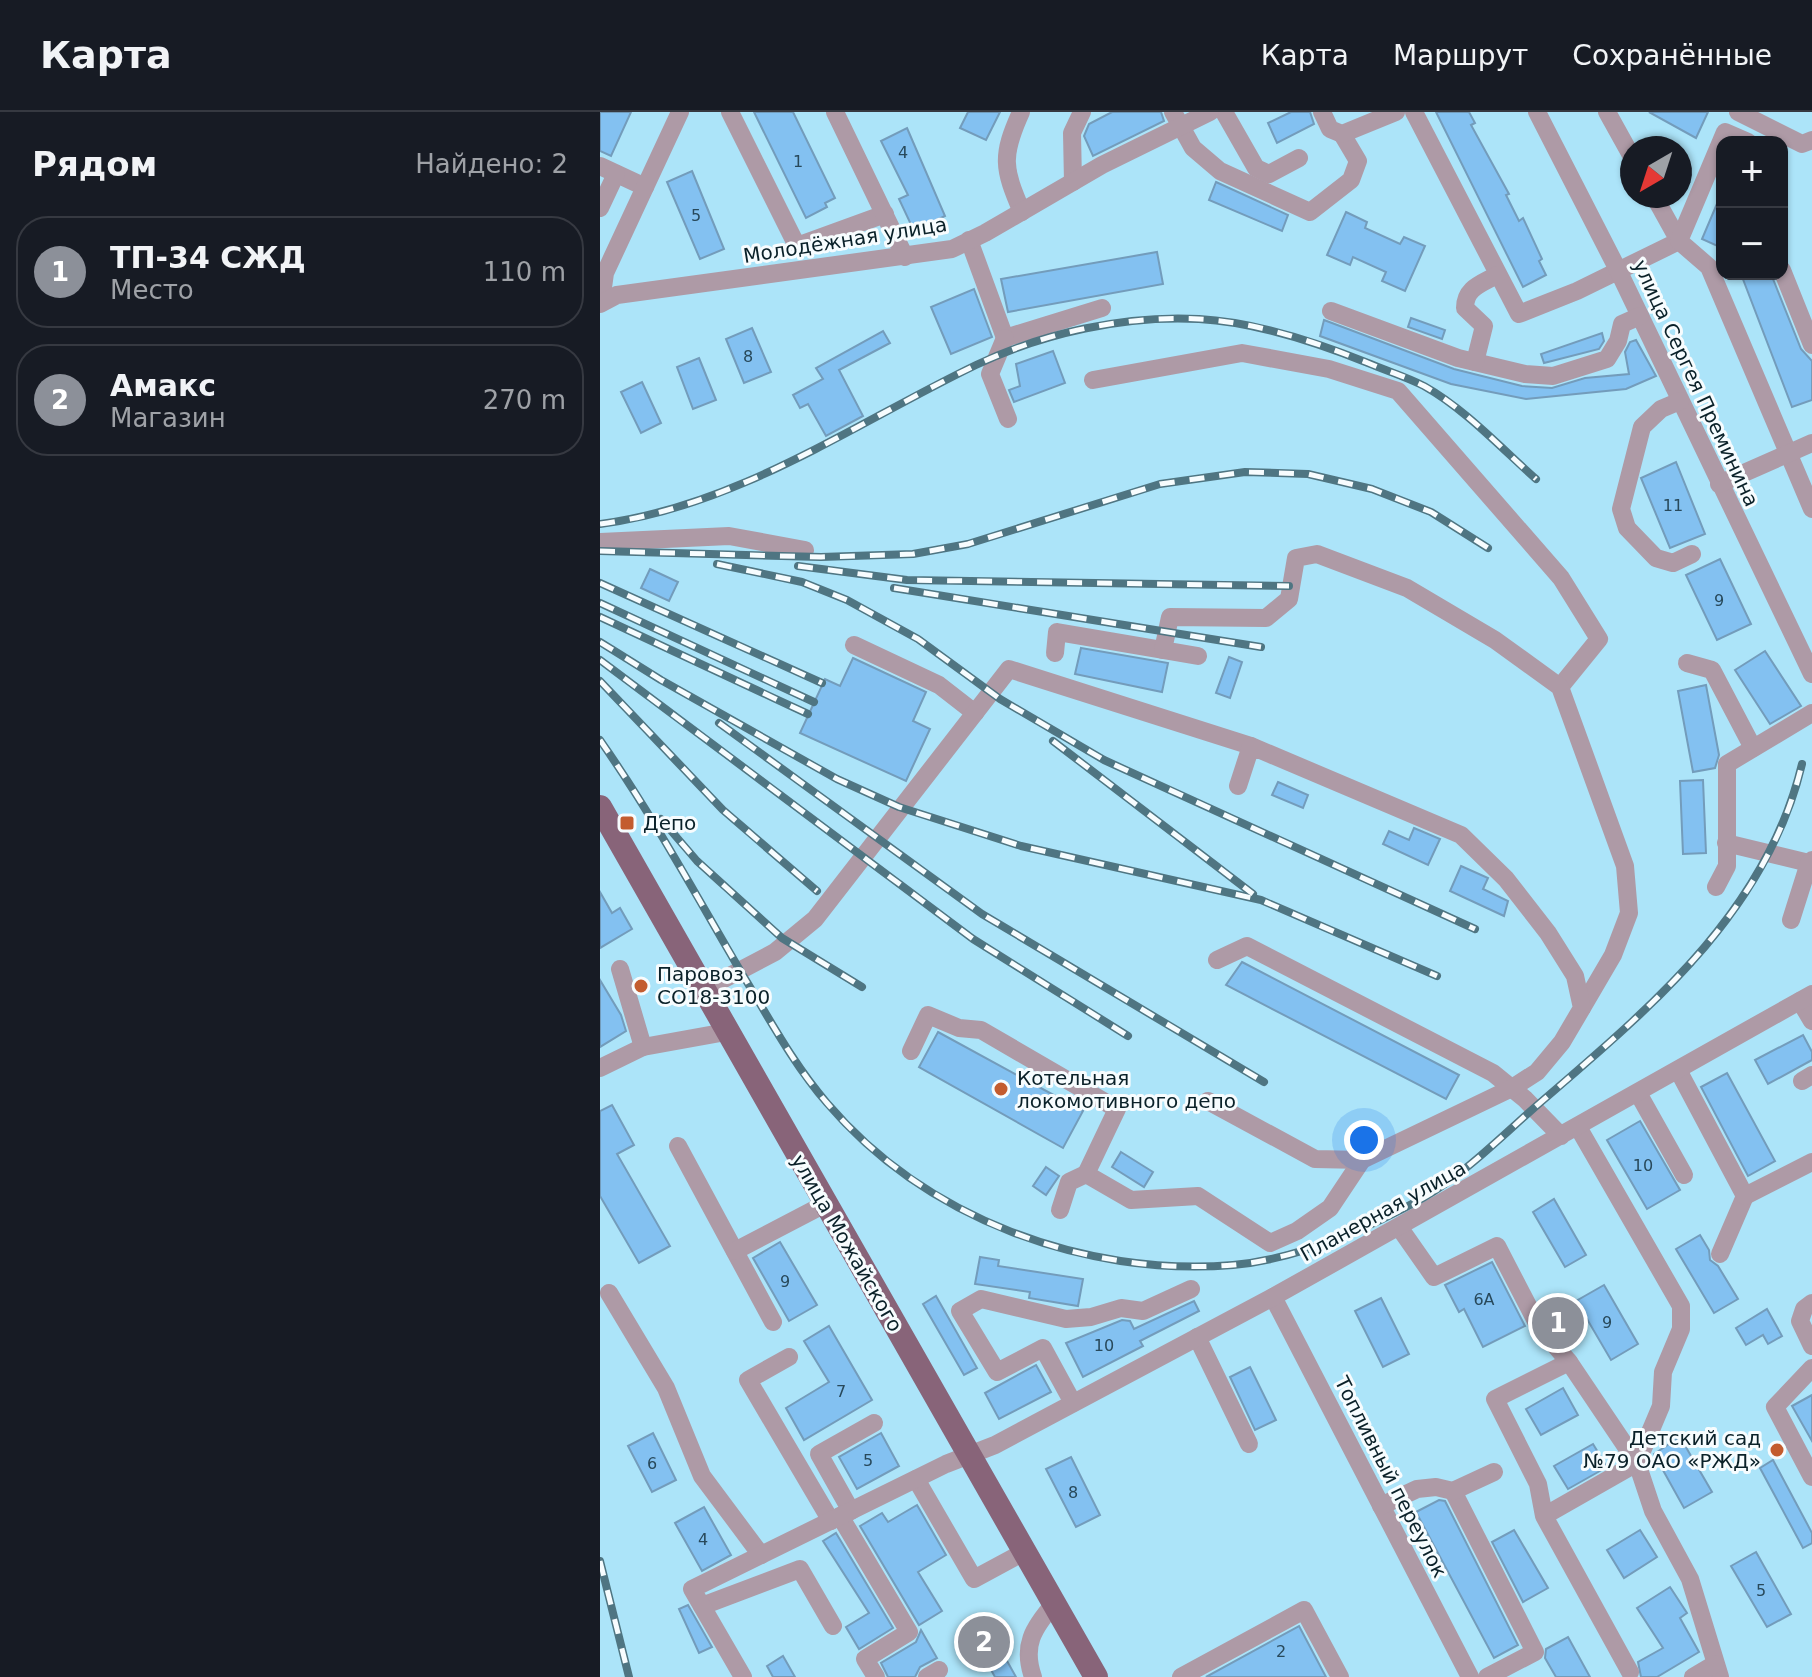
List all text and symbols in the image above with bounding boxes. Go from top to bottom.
text: Карта [40,33,172,77]
text: Карта [1261,39,1349,72]
text: Маршрут [1393,39,1528,72]
text: Сохранённые [1572,39,1772,72]
north arrow [1620,136,1692,208]
map controls [1716,136,1788,280]
button: + [1716,136,1788,208]
house number: 4 [898,143,908,162]
text: Рядом [32,144,157,184]
text: Найдено: 2 [415,149,568,179]
house number: 1 [793,152,803,171]
house number: 5 [691,206,701,225]
button: − [1716,208,1788,280]
street label: Молодёжная улица [741,212,949,268]
text: ТП-34 СЖД [110,240,306,275]
street label: улица Сергея Преминина [1628,256,1764,510]
text: 1 [51,257,69,287]
text: 110 m [483,257,566,287]
text: Место [110,275,194,305]
house number: 8 [743,347,753,366]
text: Амакс [110,368,216,403]
text: 2 [51,385,69,415]
text: 270 m [483,385,566,415]
text: Магазин [110,403,226,433]
house number: 11 [1663,496,1683,515]
house number: 9 [1714,591,1724,610]
place label: Депо [643,811,696,835]
marker: Депо [618,814,636,832]
place label: Паровоз СО18-3100 [657,962,770,1009]
marker: Паровоз СО18-3100 [632,977,650,995]
place label: Котельная локомотивного депо [1017,1066,1236,1113]
marker: Котельная локомотивного депо [992,1080,1010,1098]
your location [1344,1120,1384,1160]
street label: улица Можайского [786,1150,908,1336]
street label: Планерная улица [1296,1156,1470,1266]
house number: 10 [1633,1156,1653,1175]
house number: 9 [780,1272,790,1291]
house number: 6А [1473,1290,1495,1309]
pin: 1 [1532,1293,1584,1353]
house number: 9 [1602,1313,1612,1332]
house number: 10 [1094,1336,1114,1355]
street label: Топливный переулок [1329,1371,1452,1582]
house number: 7 [836,1382,846,1401]
place label: Детский сад №79 ОАО «РЖД» [1583,1426,1761,1473]
marker: Детский сад №79 ОАО «РЖД» [1768,1441,1786,1459]
house number: 5 [863,1451,873,1470]
house number: 6 [647,1454,657,1473]
house number: 8 [1068,1483,1078,1502]
house number: 4 [698,1530,708,1549]
house number: 5 [1756,1581,1766,1600]
pin: 2 [958,1612,1010,1672]
house number: 2 [1276,1642,1286,1661]

